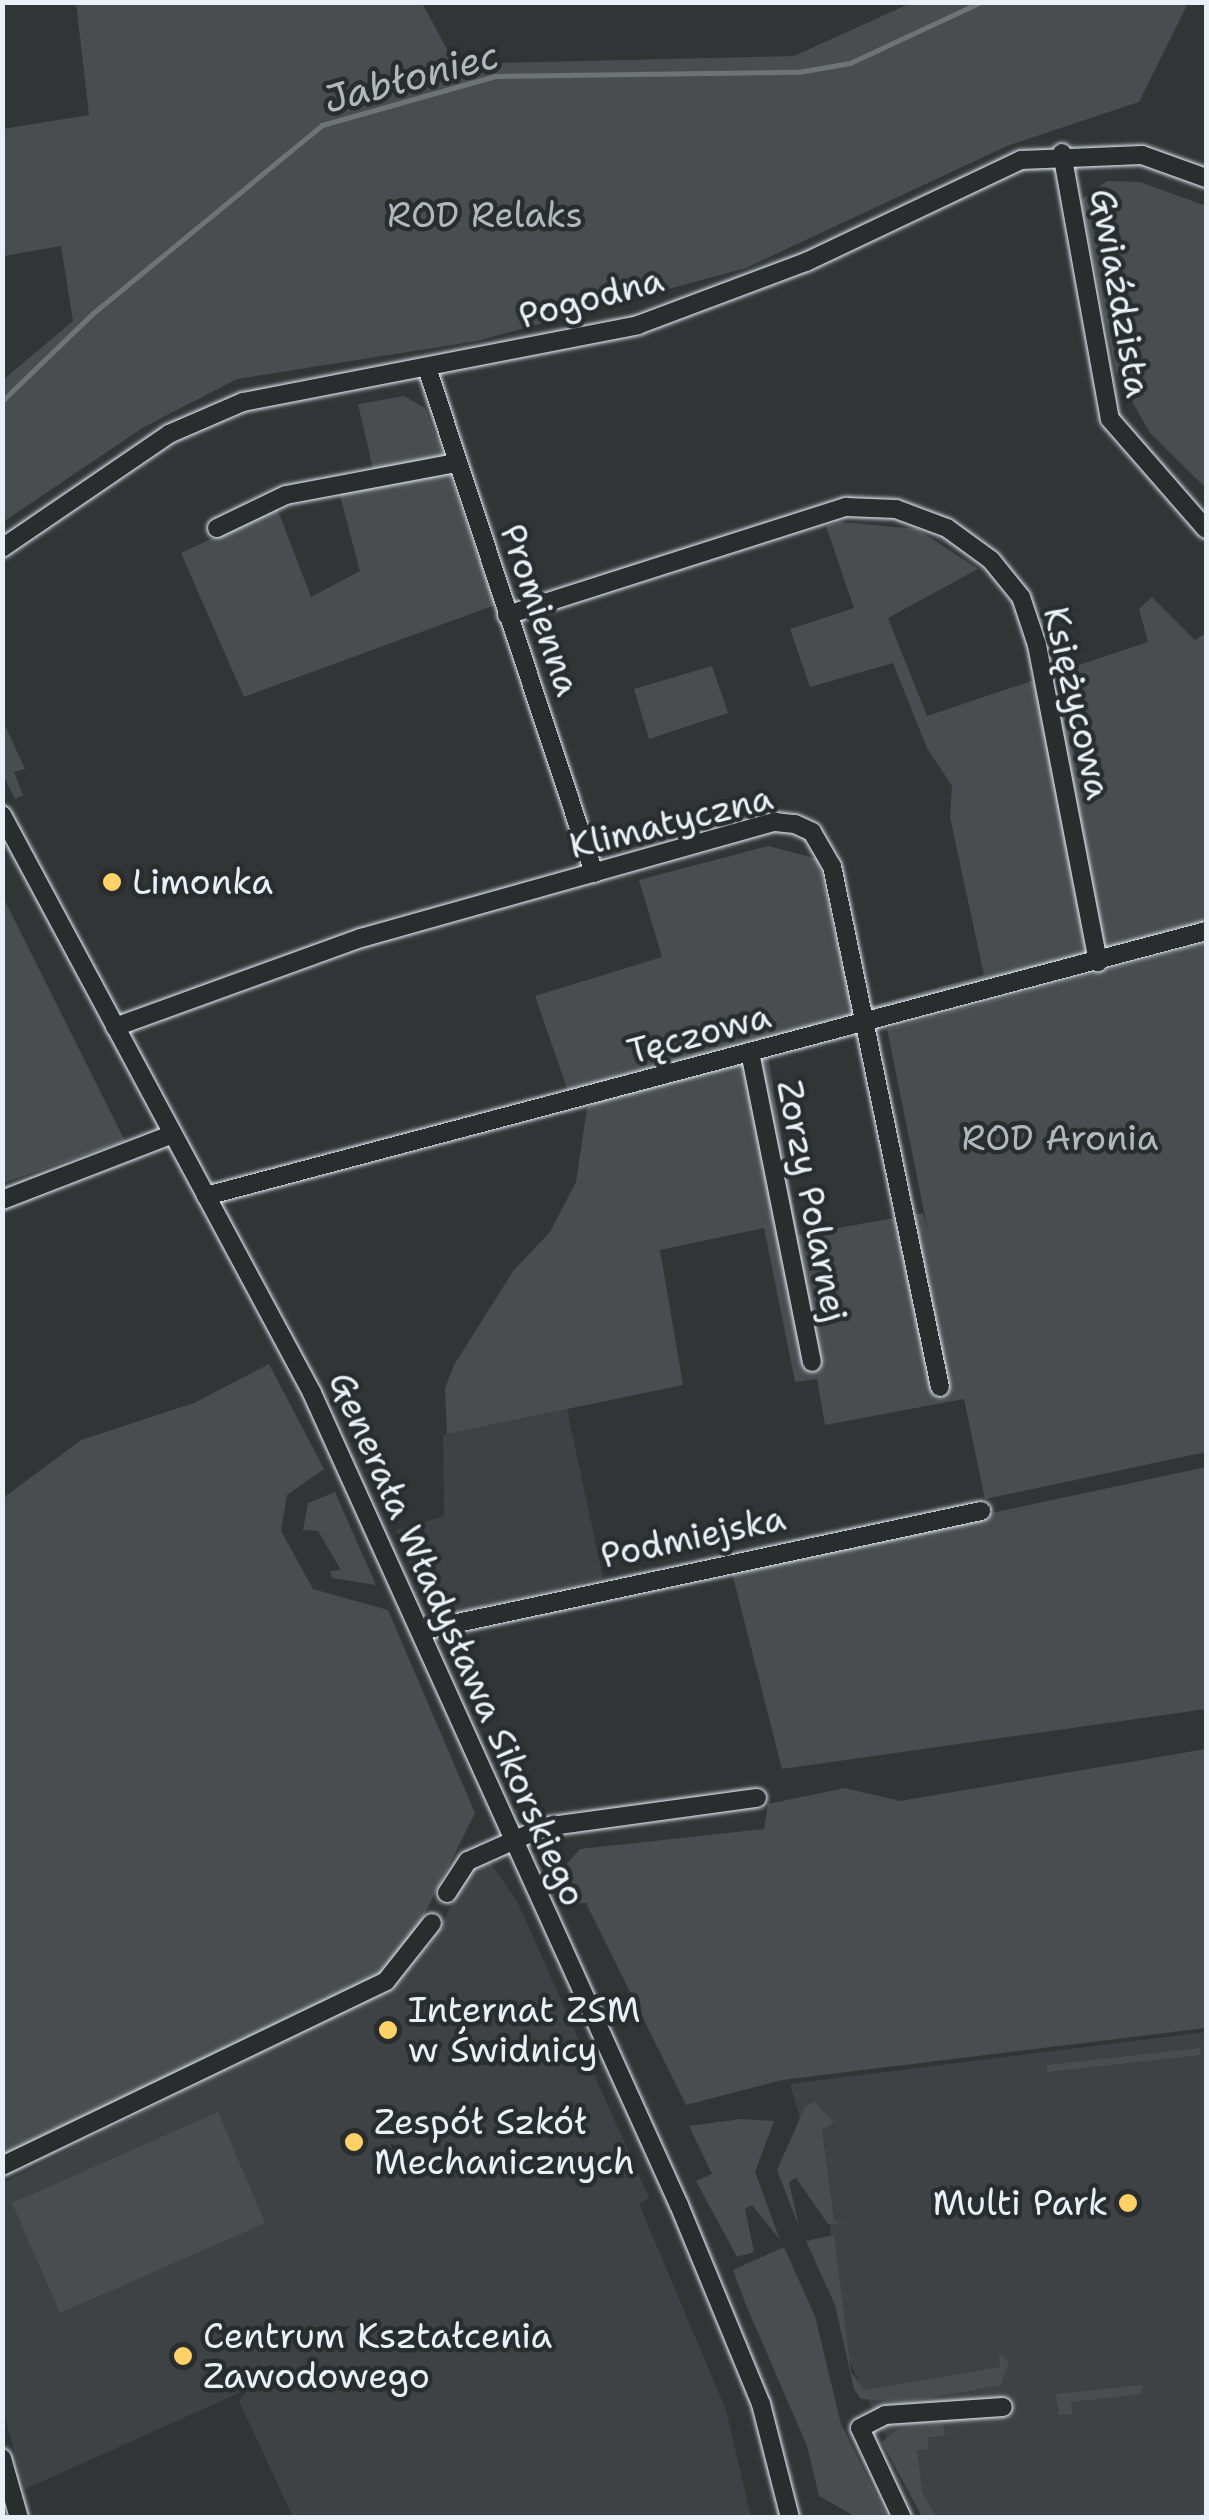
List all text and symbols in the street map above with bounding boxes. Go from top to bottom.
water label: Jabłoniec [319,32,503,122]
street label: Gwiaździsta [1081,185,1159,401]
park label: ROD Relaks [387,194,583,236]
street label: Pogodna [514,259,668,337]
street label: Promienna [491,519,589,701]
street label: Księżycowa [1034,603,1120,803]
street label: Klimatyczna [565,776,777,868]
place label: Limonka [132,861,273,903]
marker: Limonka [101,871,123,893]
street label: Tęczowa [623,995,775,1073]
street label: Zorzy Polarnej [768,1077,856,1325]
park label: ROD Aronia [962,1117,1158,1159]
street label: Generała Władysława Sikorskiego [320,1365,594,1913]
street label: Podmiejska [597,1497,789,1577]
place label: Internat ZSM w Świdnicy [408,1989,640,2071]
marker: Internat ZSM w Świdnicy [377,2019,399,2041]
place label: Zespół Szkół Mechanicznych [374,2101,635,2183]
marker: Zespół Szkół Mechanicznych [343,2131,365,2153]
place label: Multi Park [933,2182,1108,2224]
marker: Multi Park [1117,2192,1139,2214]
place label: Centrum Kształcenia Zawodowego [203,2315,552,2397]
marker: Centrum Kształcenia Zawodowego [172,2345,194,2367]

